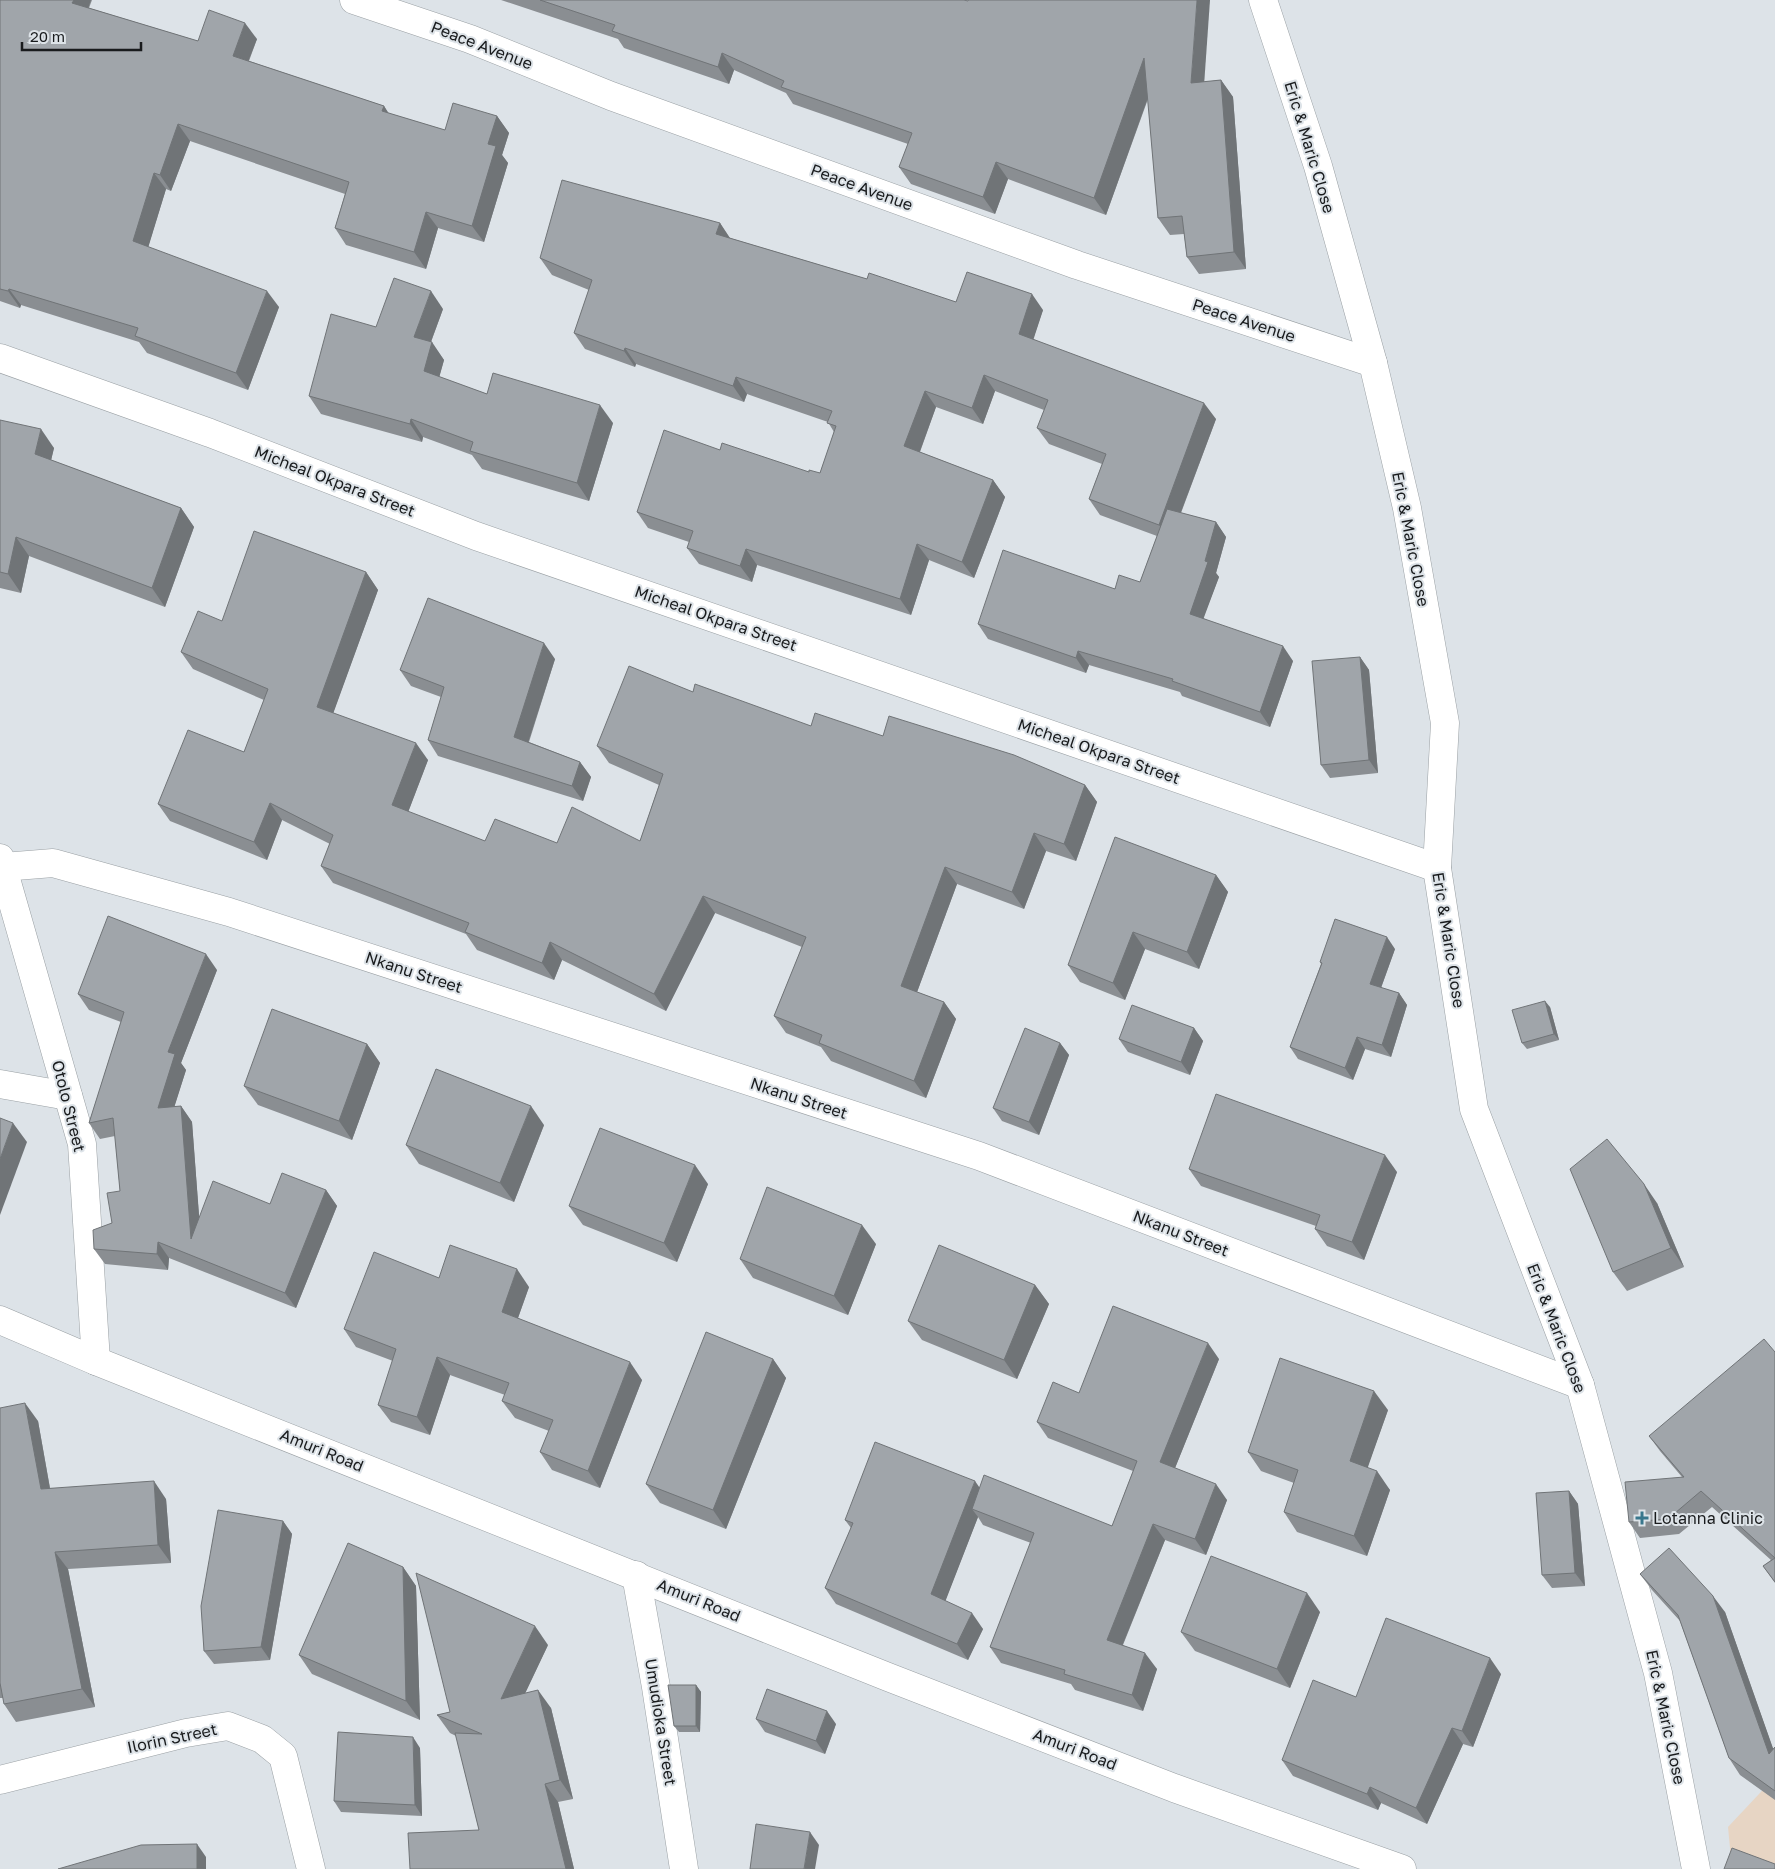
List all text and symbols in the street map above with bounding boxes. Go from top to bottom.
street label: Peace Avenue [428,16,536,74]
scale bar [22,20,141,52]
text: 20 m [30,27,65,45]
street label: Eric & Maric Close [1280,79,1340,215]
street label: Peace Avenue [808,159,916,215]
street label: Peace Avenue [1190,294,1298,346]
street label: Micheal Okpara Street [252,441,418,521]
street label: Eric & Maric Close [1388,470,1434,608]
street label: Micheal Okpara Street [632,581,800,655]
street label: Micheal Okpara Street [1015,714,1183,788]
street label: Eric & Maric Close [1428,871,1470,1009]
street label: Nkanu Street [363,947,465,997]
street label: Otolo Street [48,1058,90,1154]
street label: Nkanu Street [748,1073,850,1123]
street label: Nkanu Street [1130,1206,1232,1260]
street label: Eric & Maric Close [1523,1260,1591,1396]
street label: Amuri Road [277,1424,367,1476]
place label: Lotanna Clinic [1653,1508,1763,1528]
marker: Lotanna Clinic [1635,1511,1649,1525]
street label: Amuri Road [654,1574,744,1626]
street label: Eric & Maric Close [1642,1648,1690,1786]
street label: Umudioka Street [641,1657,681,1787]
street label: Ilorin Street [125,1719,219,1757]
street label: Amuri Road [1030,1724,1120,1774]

